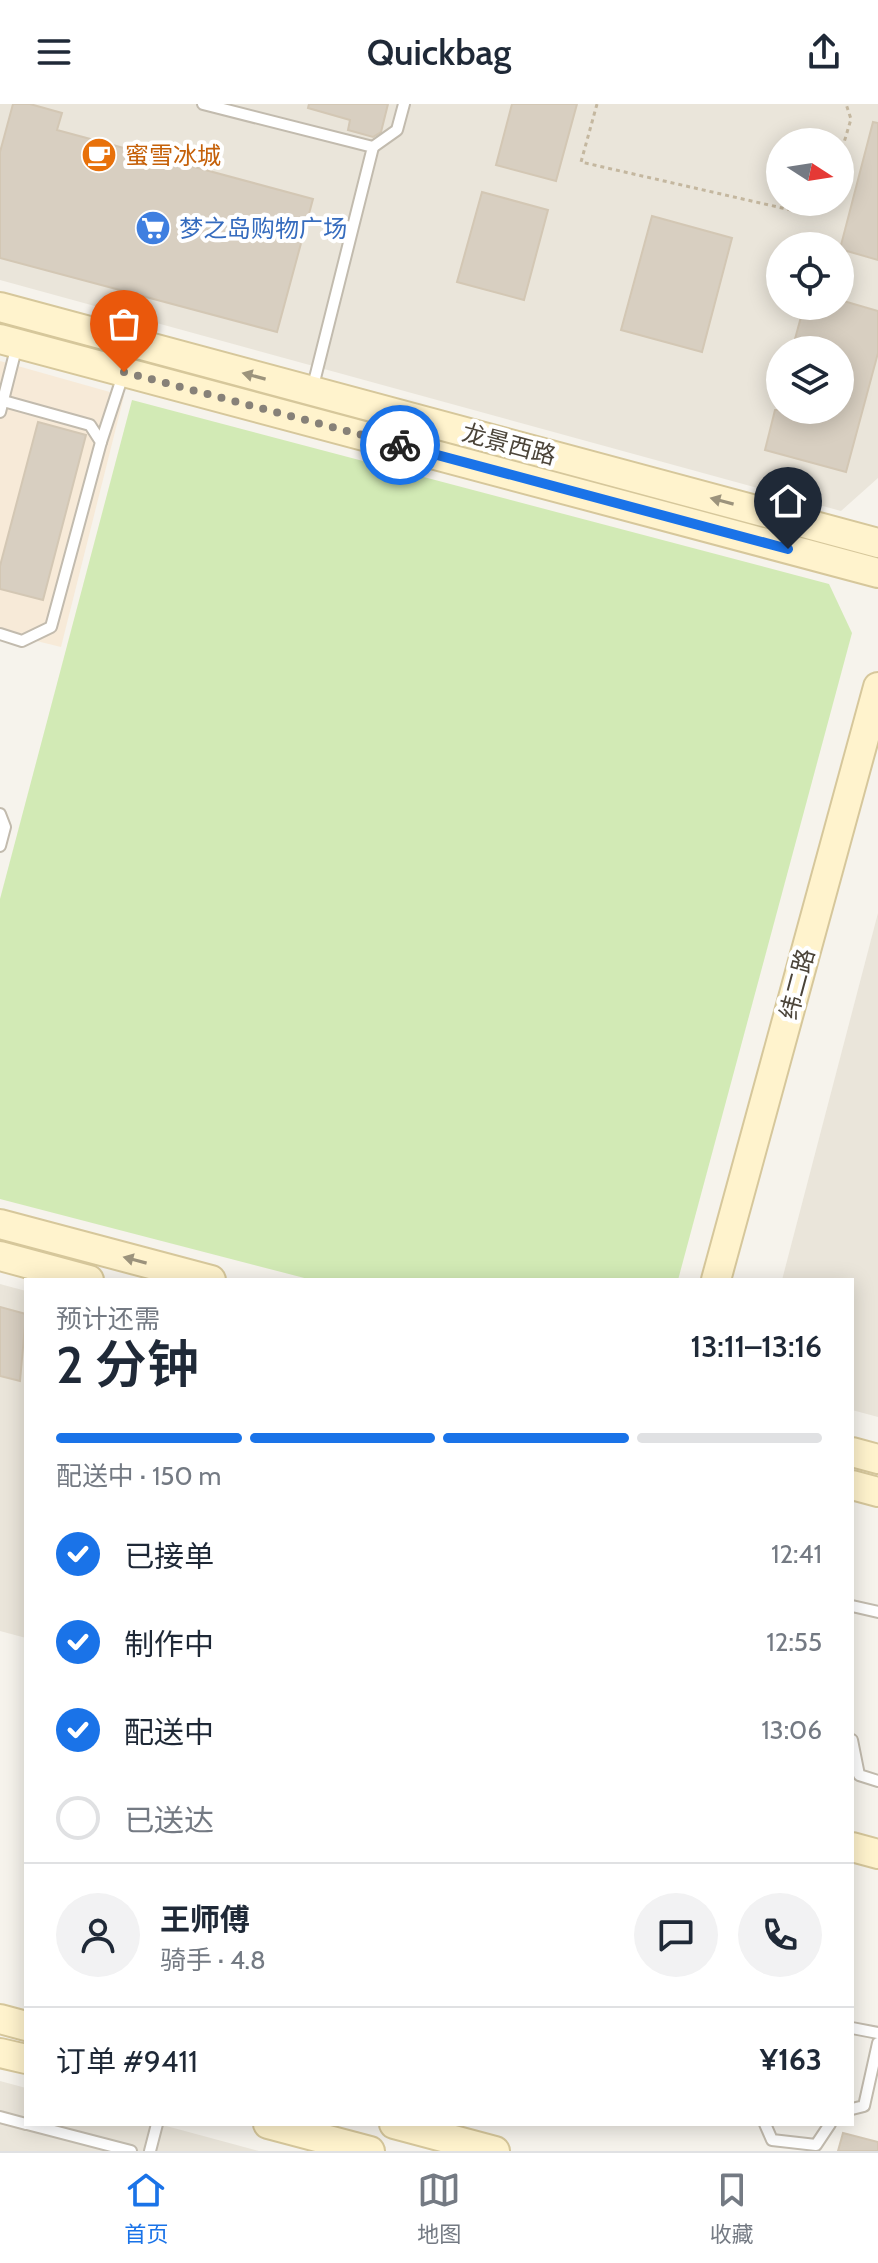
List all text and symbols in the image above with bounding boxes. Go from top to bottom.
icon: menu [32,30,76,74]
text: Quickbag [367,30,511,74]
icon: share [802,30,846,74]
north arrow [766,128,854,216]
map controls [766,128,854,424]
cafe icon: 蜜雪冰城 [80,136,118,174]
place label: 蜜雪冰城 [125,141,221,170]
supermarket icon: 梦之岛购物广场 [134,209,172,247]
place label: 梦之岛购物广场 [179,214,347,243]
button: locate [766,232,854,320]
pin [90,290,158,372]
icon: bag [102,302,146,346]
button: layers [766,336,854,424]
one-way arrow [242,369,267,381]
courier [360,405,440,485]
street label: 龙景西路 [459,418,559,470]
icon: bike [378,423,422,467]
pin [754,467,822,549]
icon: home [766,479,810,523]
one-way arrow [709,494,733,507]
street label: 纬二路 [774,945,820,1023]
one-way arrow [123,1253,148,1265]
text: 预计还需 [56,1303,160,1335]
text: 13:11–13:16 [691,1328,822,1365]
text: 2 分钟 [56,1333,199,1396]
text: 配送中 · 150 m [56,1460,221,1492]
icon: check [56,1532,100,1576]
text: 已接单 [124,1538,214,1575]
text: 12:41 [771,1538,822,1570]
icon: check [56,1620,100,1664]
text: 制作中 [124,1626,214,1663]
text: 12:55 [766,1626,822,1658]
icon: check [56,1708,100,1752]
text: 配送中 [124,1714,214,1751]
text: 13:06 [761,1714,822,1746]
text: 已送达 [124,1802,214,1839]
button: person [56,1893,140,1977]
button: chat [634,1893,718,1977]
button: phone [738,1893,822,1977]
text: 王师傅 [160,1901,250,1938]
text: 骑手 · 4.8 [160,1944,266,1976]
text: ¥163 [760,2041,822,2078]
text: 订单 #9411 [56,2043,198,2080]
tab: 首页 [124,2168,168,2248]
tab: 地图 [417,2168,461,2248]
tab: 收藏 [710,2168,754,2248]

